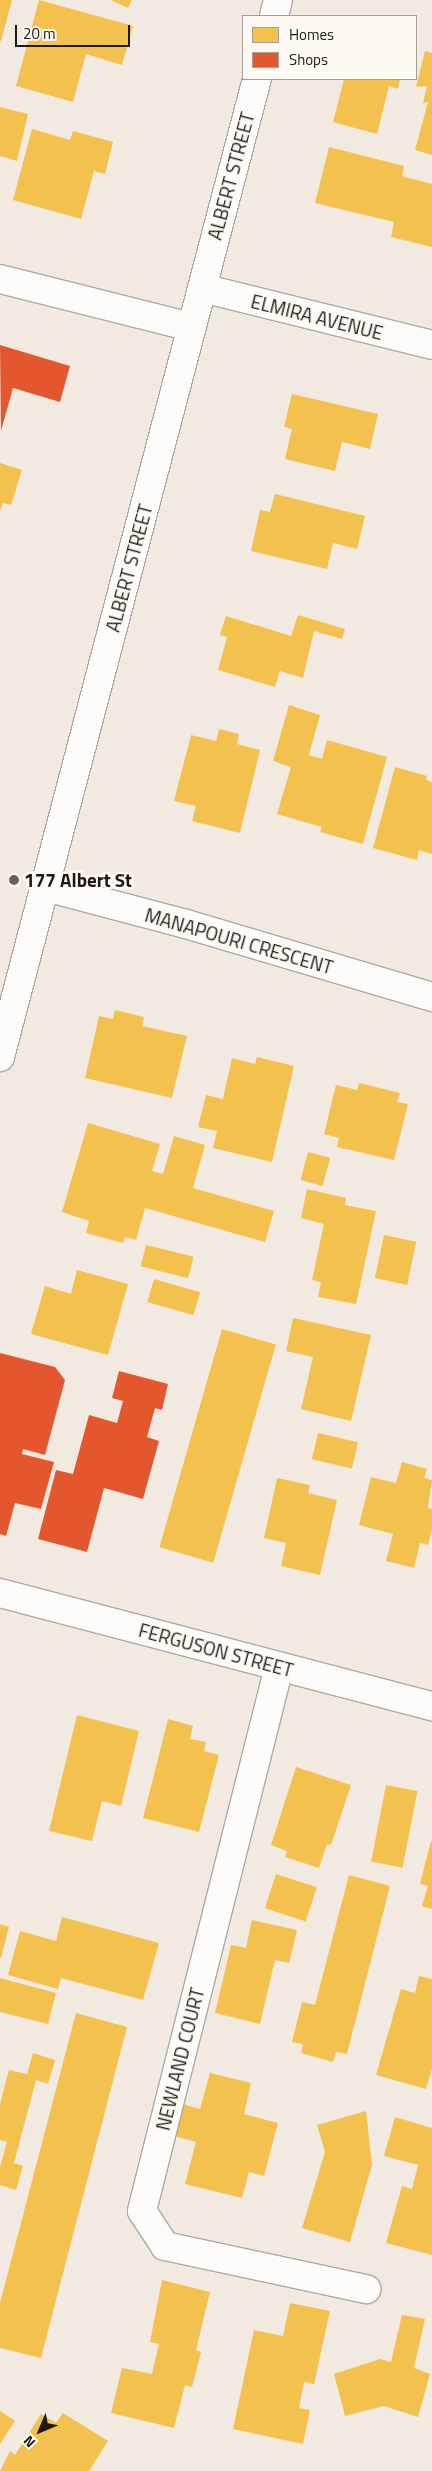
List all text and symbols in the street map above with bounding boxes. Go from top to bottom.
scale bar [18,15,132,47]
legend [242,15,417,80]
text: 20 m [23,22,56,45]
text: Homes [289,23,334,46]
text: Shops [289,48,328,71]
street label: ALBERT STREET [203,110,259,242]
street label: ELMIRA AVENUE [249,290,385,344]
street label: ALBERT STREET [101,502,157,634]
place label: 177 Albert St [24,869,132,891]
marker: 177 Albert St [8,874,20,886]
street label: MANAPOURI CRESCENT [142,903,336,979]
street label: FERGUSON STREET [136,1618,296,1682]
street label: NEWLAND COURT [151,1985,209,2133]
north arrow [15,2406,65,2456]
text: N [18,2431,40,2453]

